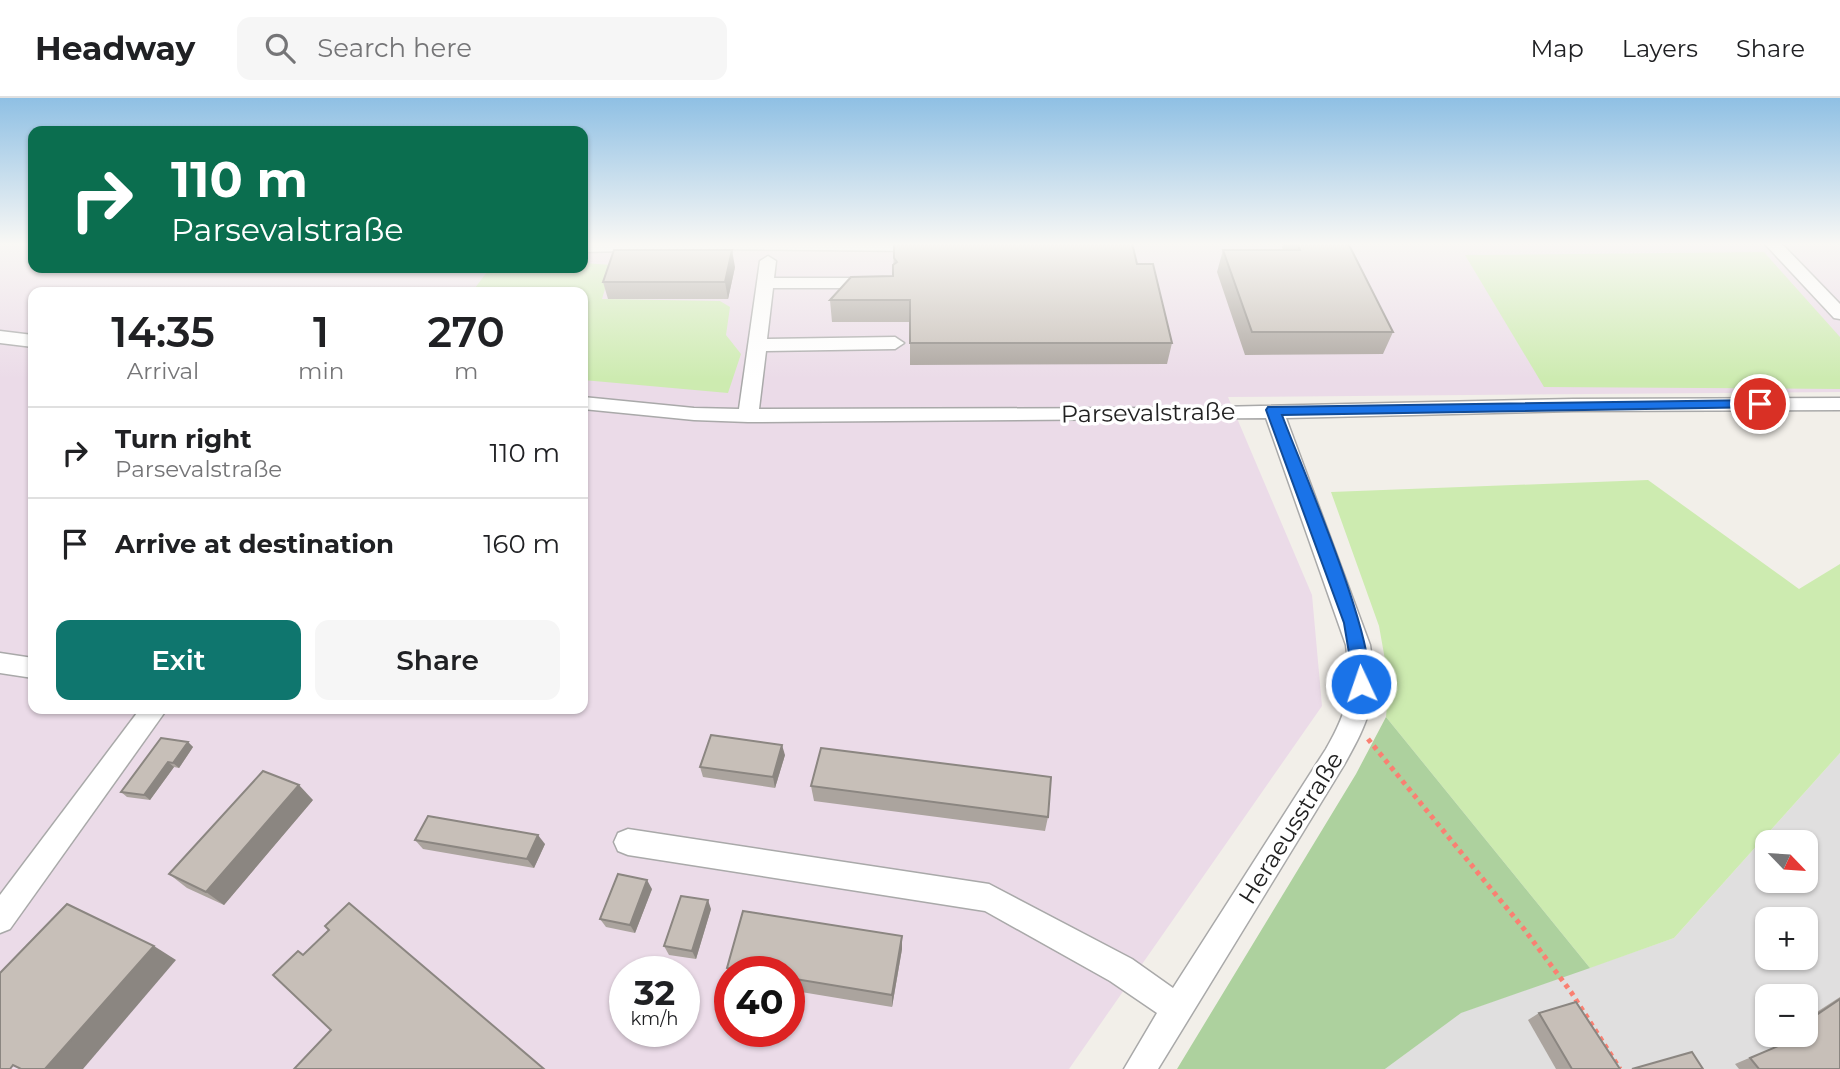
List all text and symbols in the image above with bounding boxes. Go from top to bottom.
search box [237,17,727,80]
text: Headway [35,28,195,68]
icon: search [261,29,299,67]
text: Search here [317,32,472,64]
text: Map [1530,34,1584,63]
text: Layers [1622,34,1698,63]
text: Share [1736,34,1805,63]
text: 110 m [171,150,308,209]
icon: right [56,154,147,245]
text: Parsevalstraße [171,210,404,249]
text: 14:35 [111,306,215,358]
text: 1 [313,306,329,358]
text: 270 [427,306,505,358]
text: Arrival [127,357,199,385]
text: min [298,357,344,385]
text: m [454,357,478,385]
pin [1730,374,1790,434]
icon: arrive [1741,385,1779,423]
street label: Parsevalstraße [1060,396,1235,429]
text: Turn right [115,423,251,455]
icon: right [56,434,94,472]
text: 110 m [490,437,560,469]
text: Parsevalstraße [115,455,282,483]
icon: arrive [56,525,94,563]
text: Arrive at destination [115,528,394,560]
text: 160 m [483,528,560,560]
button: Exit [56,620,301,700]
button: Share [315,620,560,700]
position arrow [1324,647,1398,721]
street label: Heraeusstraße [1232,746,1349,909]
north arrow [1755,830,1818,892]
map controls [1755,830,1818,1047]
button: + [1755,907,1818,970]
speed limit sign: 40 [714,956,805,1047]
text: 32 [634,971,675,1014]
button: − [1755,984,1818,1047]
text: km/h [630,1008,679,1030]

